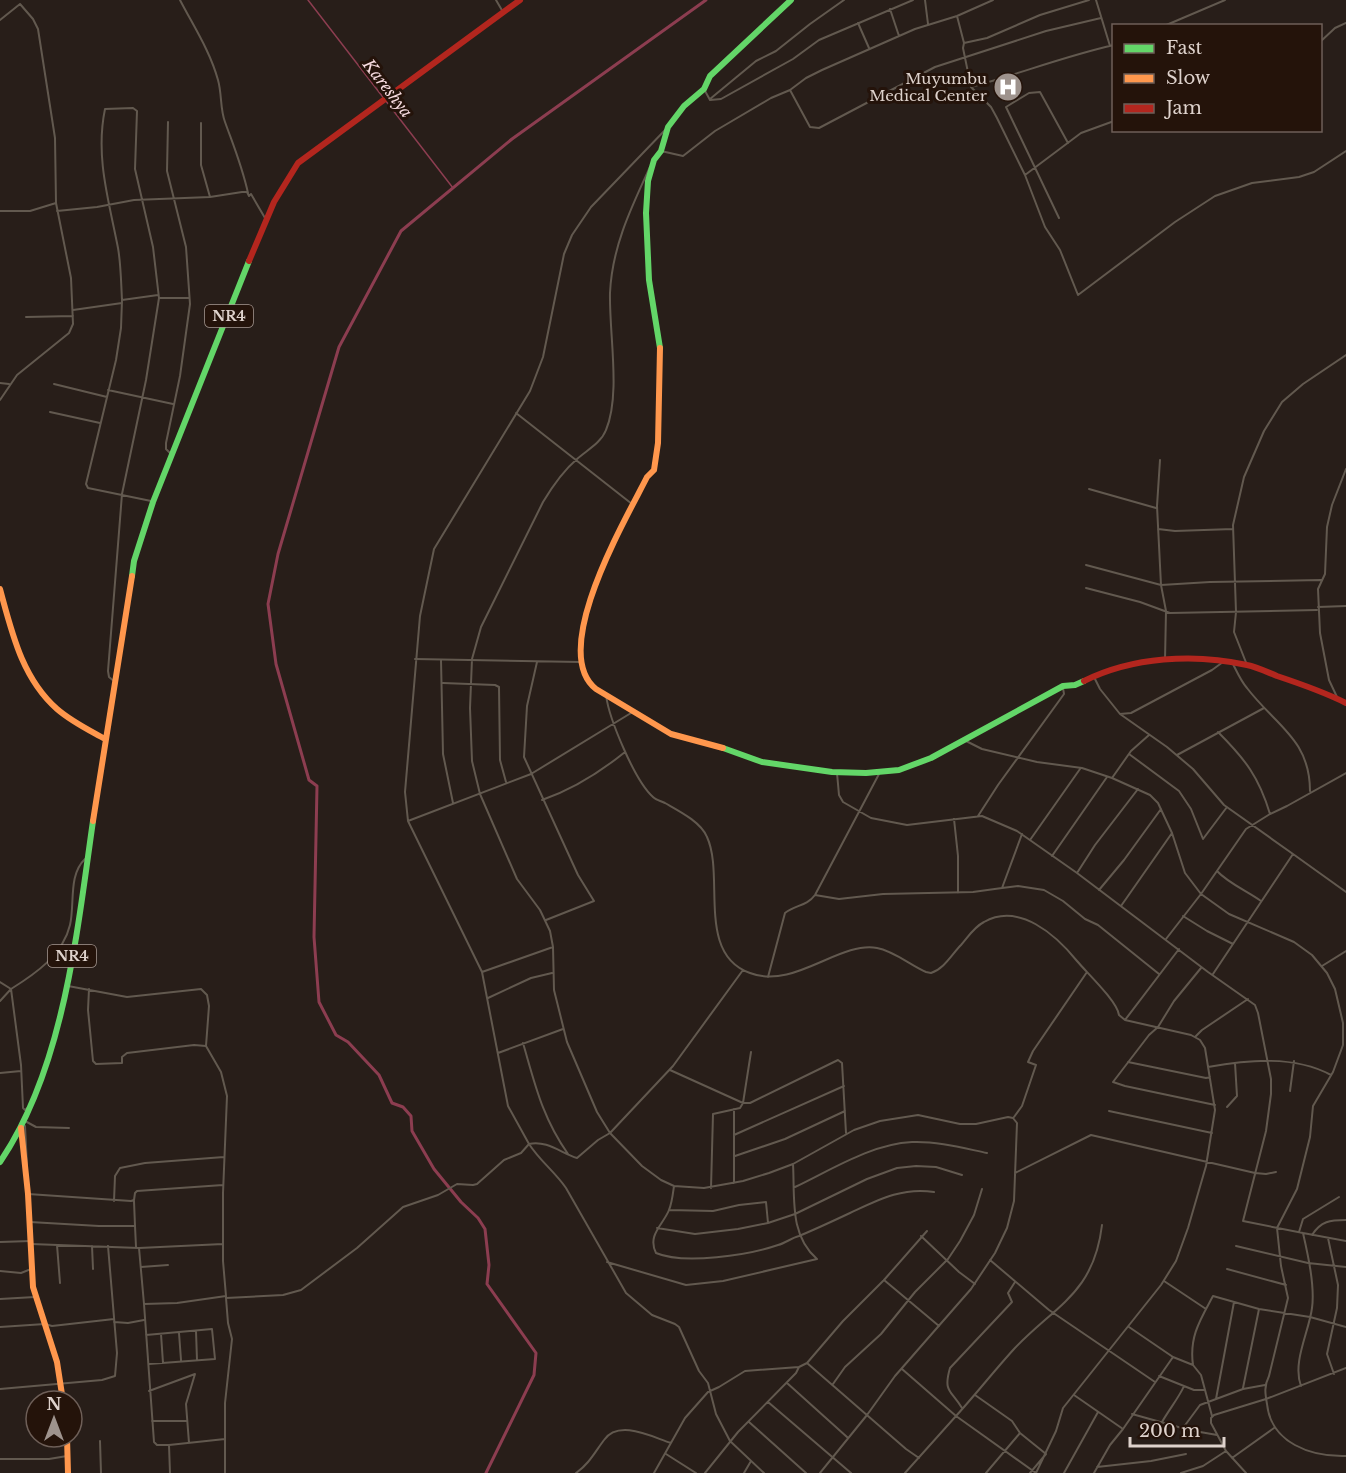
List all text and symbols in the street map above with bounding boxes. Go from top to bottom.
legend [1112,24,1322,132]
text: Fast [1166,37,1203,59]
water label: Kareshya [358,54,417,121]
text: Slow [1166,67,1211,89]
place label: Muyumbu Medical Center [869,69,988,105]
hospital icon: Muyumbu Medical Center [992,71,1024,103]
text: Jam [1164,97,1202,119]
road number: NR4 [205,305,253,327]
road number: NR4 [48,945,96,967]
north arrow [24,1389,84,1449]
text: N [46,1394,62,1414]
scale bar [1130,1410,1224,1448]
text: 200 m [1139,1420,1200,1442]

